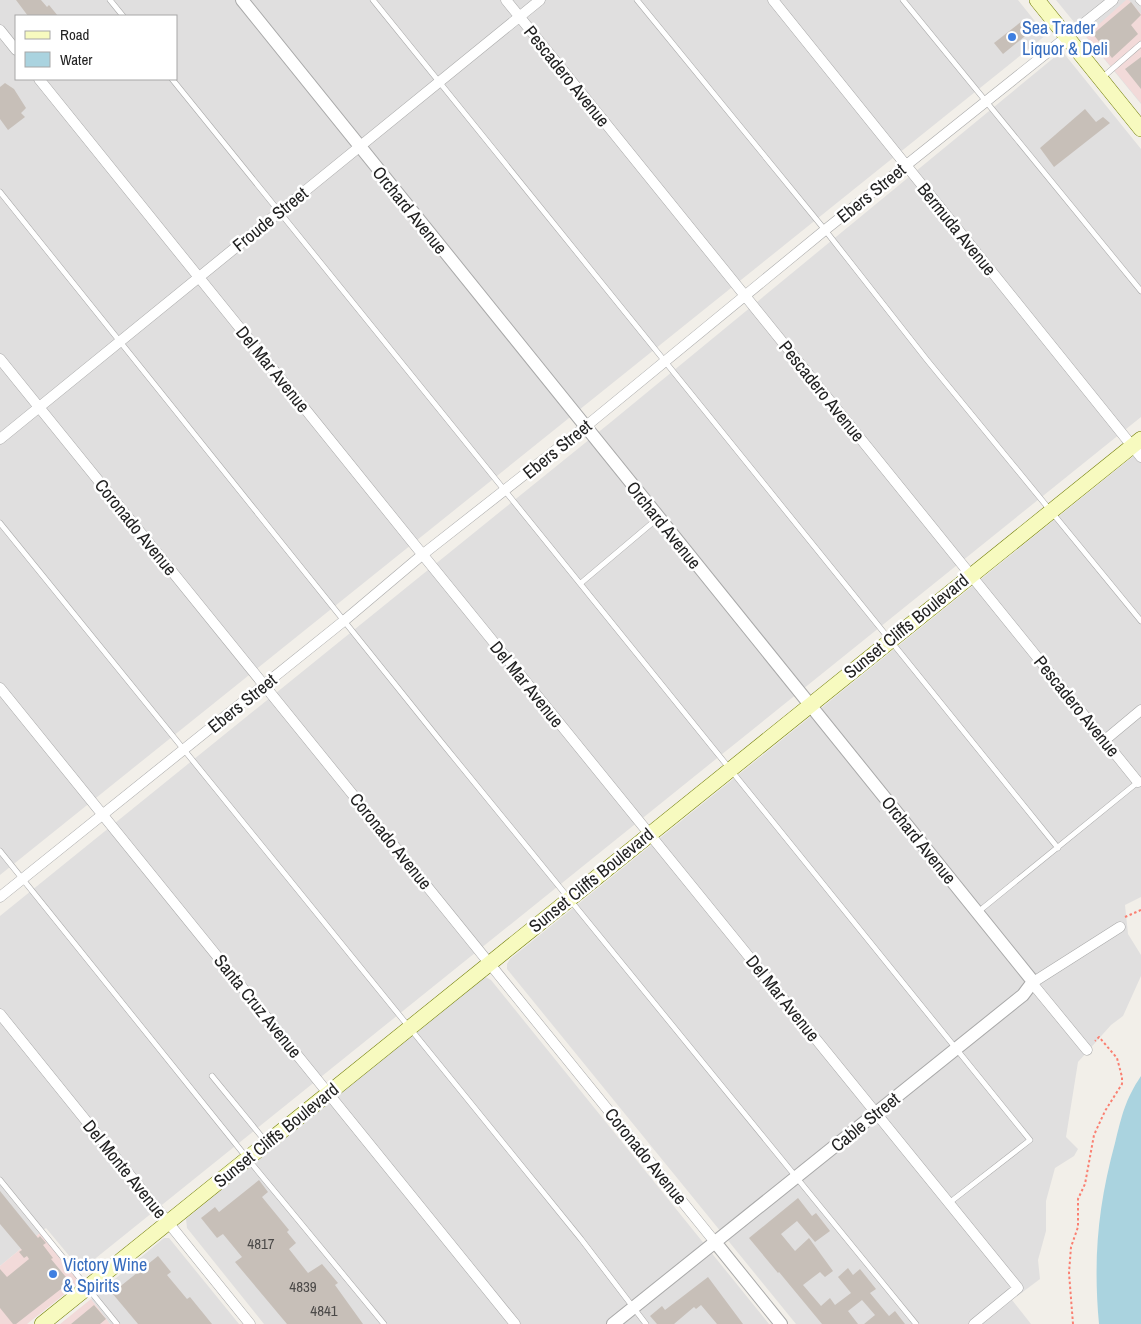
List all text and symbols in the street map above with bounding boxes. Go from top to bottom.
legend [15,15,178,80]
place label: Sea Trader Liquor & Deli [1022,15,1108,61]
street label: Pescadero Avenue [518,20,616,132]
text: Road [60,24,89,45]
marker: Sea Trader Liquor & Deli [1006,31,1018,43]
text: Water [60,49,92,70]
street label: Ebers Street [831,157,911,229]
street label: Orchard Avenue [367,161,453,259]
street label: Bermuda Avenue [912,177,1002,281]
street label: Froude Street [227,181,313,257]
street label: Del Mar Avenue [230,320,316,418]
street label: Pescadero Avenue [773,335,871,447]
street label: Ebers Street [517,413,597,485]
street label: Coronado Avenue [89,473,183,581]
street label: Orchard Avenue [621,476,707,574]
street label: Sunset Cliffs Boulevard [838,568,974,684]
street label: Del Mar Avenue [484,635,570,733]
street label: Pescadero Avenue [1028,650,1126,762]
street label: Ebers Street [202,667,282,739]
street label: Coronado Avenue [344,787,438,895]
street label: Orchard Avenue [876,791,962,889]
street label: Sunset Cliffs Boulevard [523,822,659,938]
street label: Santa Cruz Avenue [208,949,308,1063]
street label: Del Mar Avenue [740,949,826,1047]
street label: Sunset Cliffs Boulevard [208,1077,344,1193]
street label: Cable Street [825,1086,905,1158]
street label: Coronado Avenue [599,1102,693,1210]
street label: Del Monte Avenue [77,1114,173,1224]
house number: 4817 [247,1233,275,1254]
place label: Victory Wine & Spirits [63,1252,147,1298]
marker: Victory Wine & Spirits [47,1268,59,1280]
house number: 4839 [289,1276,317,1297]
house number: 4841 [310,1300,338,1321]

